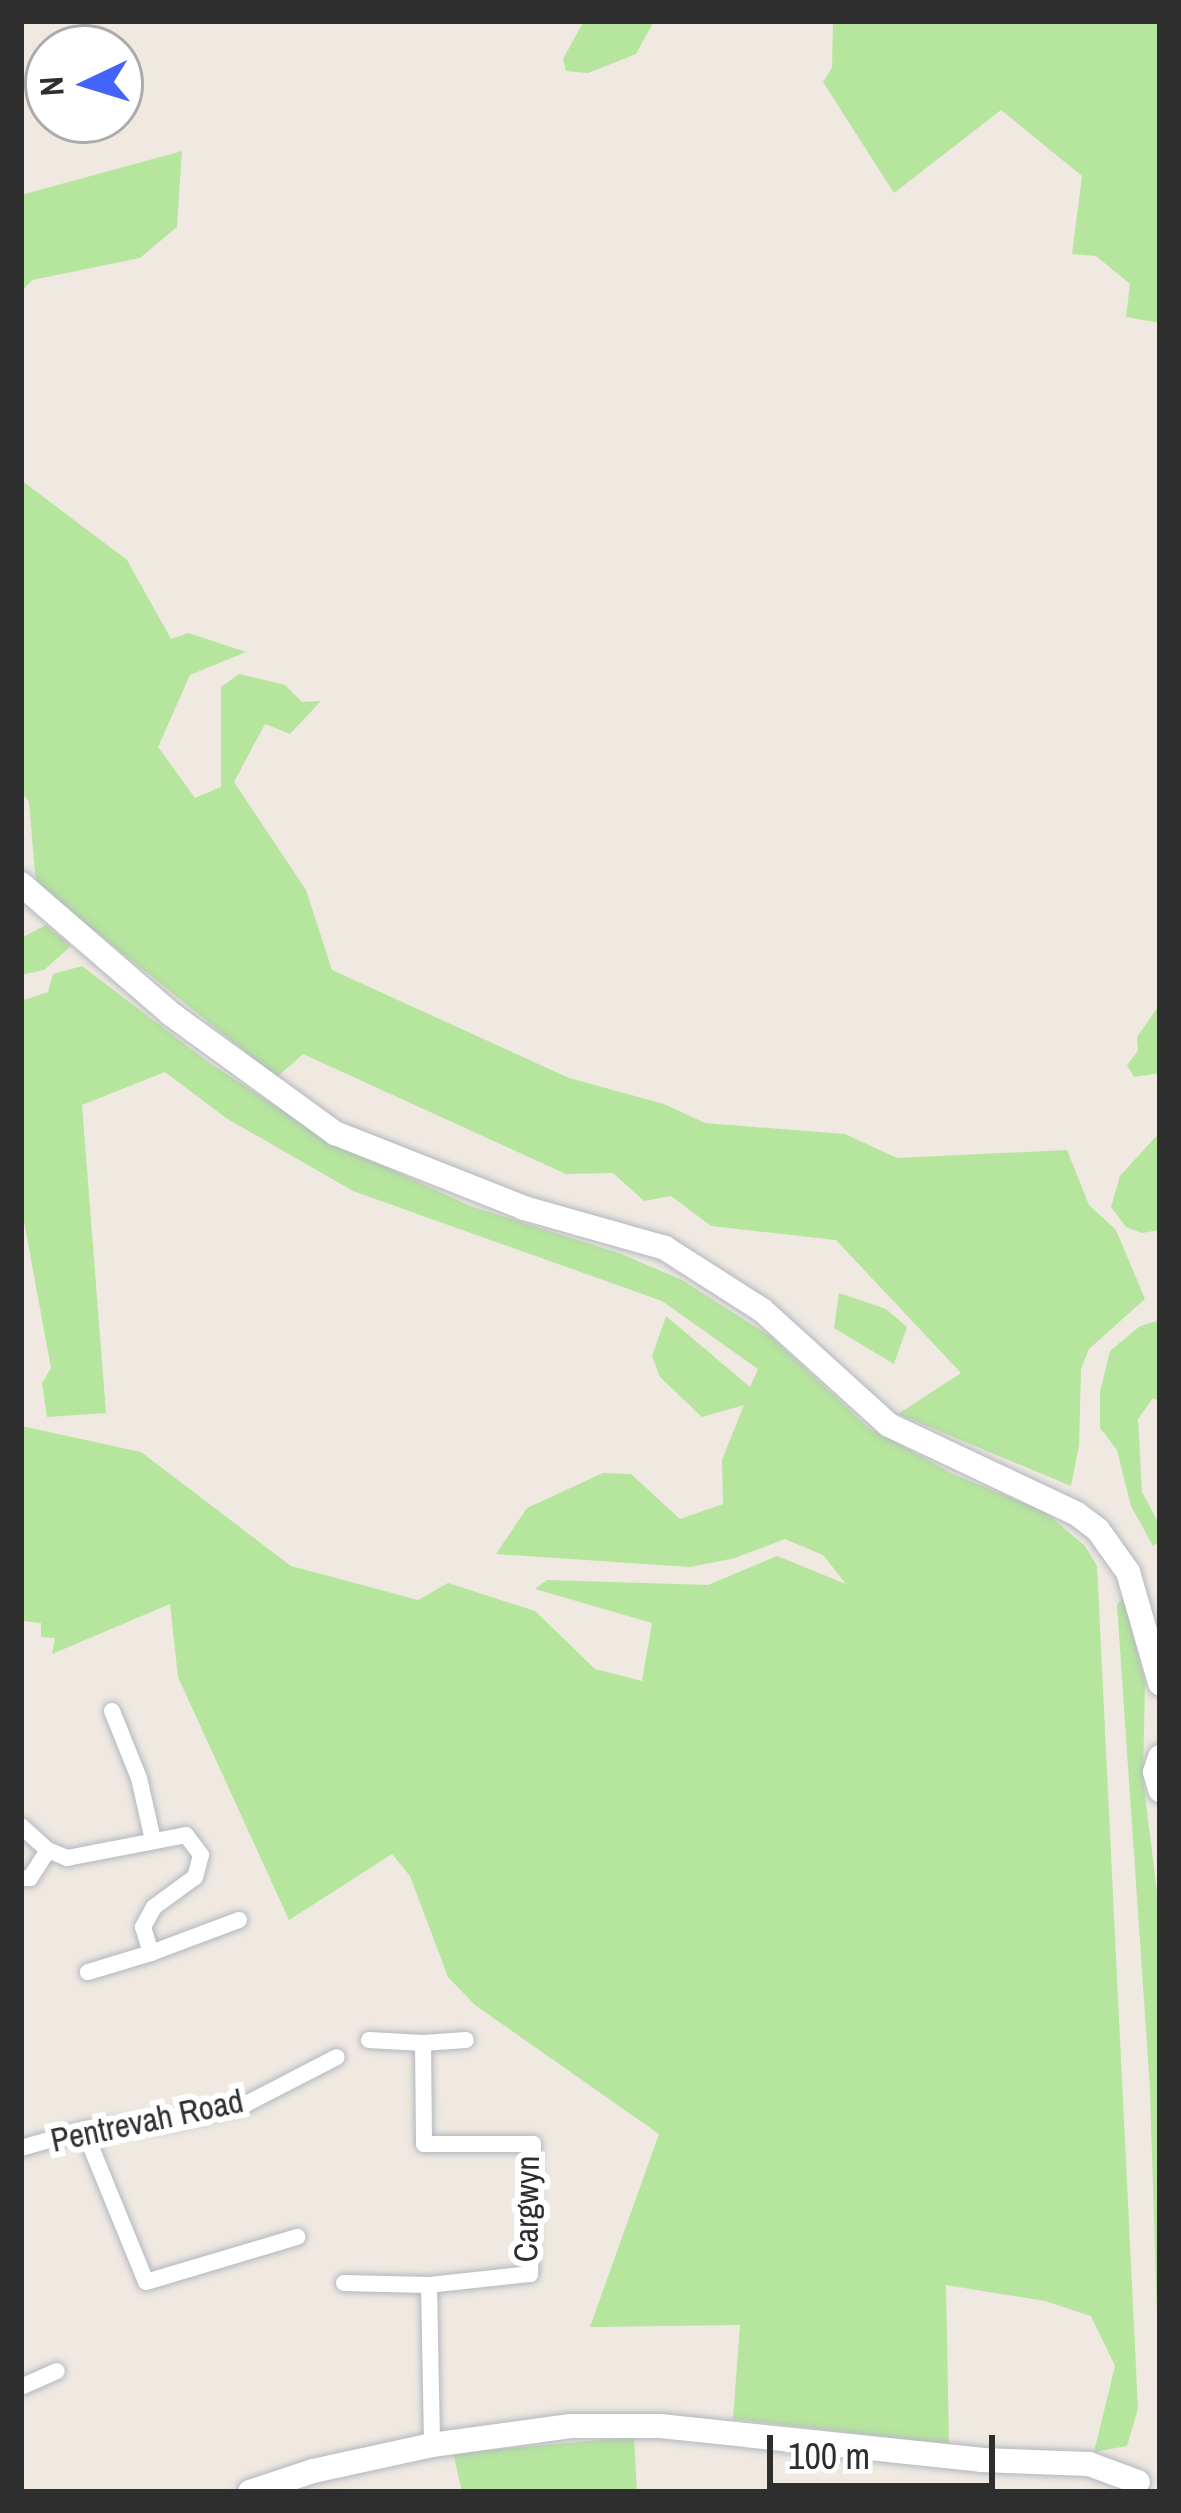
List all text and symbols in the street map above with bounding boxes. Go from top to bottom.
north arrow [24,24,144,144]
text: N [28,75,74,98]
street label: Pentrevah Road [47,2081,247,2161]
street label: Cargwyn [506,2155,548,2263]
scale bar [773,2411,1001,2485]
text: 100 m [788,2432,870,2480]

